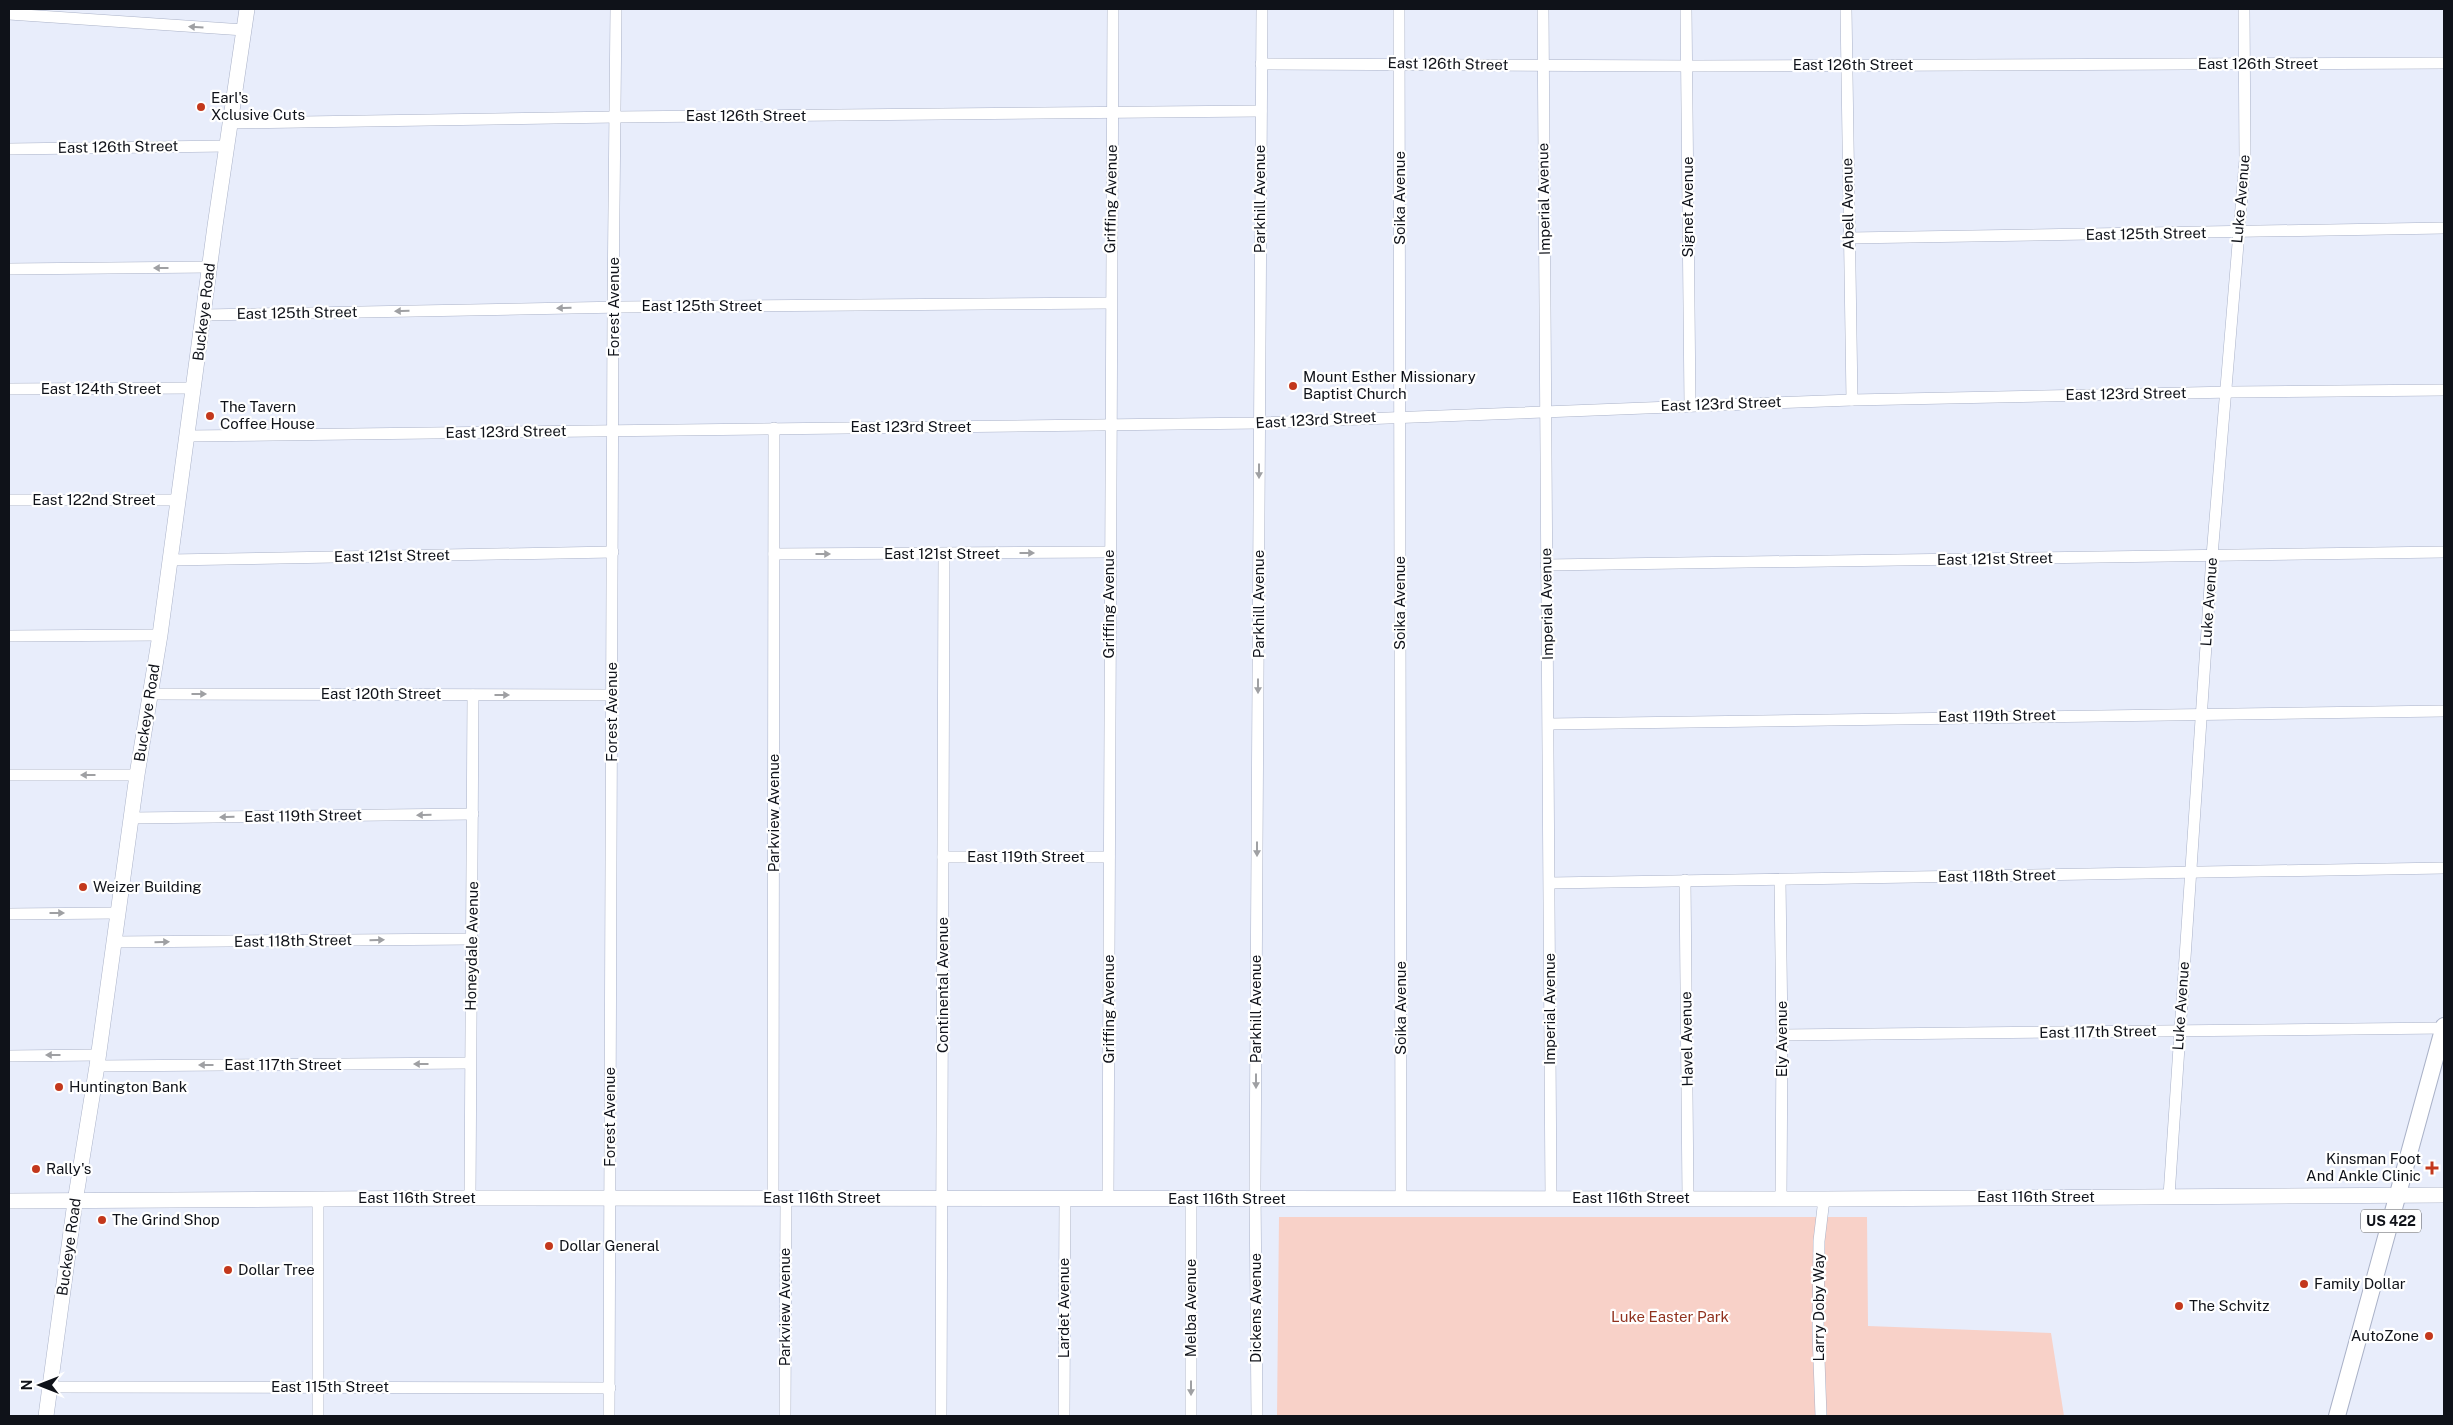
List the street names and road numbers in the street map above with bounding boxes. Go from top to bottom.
street label: East 126th Street [1388,54,1509,73]
street label: East 126th Street [2198,55,2318,72]
street label: East 126th Street [1793,56,1913,73]
street label: East 126th Street [686,107,806,124]
street label: East 126th Street [58,137,179,156]
street label: Imperial Avenue [1534,143,1553,255]
street label: Griffing Avenue [1101,144,1120,254]
street label: Parkhill Avenue [1251,145,1268,253]
street label: Soika Avenue [1391,151,1408,245]
street label: Luke Avenue [2228,154,2253,244]
street label: Signet Avenue [1679,157,1696,257]
street label: Abell Avenue [1838,158,1857,250]
street label: East 125th Street [2085,224,2207,243]
street label: Forest Avenue [605,257,622,357]
street label: Buckeye Road [189,262,218,362]
street label: East 125th Street [642,297,763,314]
street label: East 125th Street [236,303,358,322]
street label: East 124th Street [41,380,162,397]
street label: East 123rd Street [2065,384,2187,403]
street label: East 123rd Street [1660,393,1782,414]
street label: East 123rd Street [1255,408,1377,431]
street label: East 123rd Street [851,418,972,435]
street label: East 123rd Street [445,422,567,441]
street label: East 122nd Street [32,491,156,508]
street label: East 121st Street [884,545,1000,562]
street label: East 121st Street [334,546,450,565]
street label: Imperial Avenue [1537,548,1556,660]
street label: East 121st Street [1937,549,2053,568]
street label: Griffing Avenue [1100,550,1117,658]
street label: Parkhill Avenue [1250,550,1267,658]
street label: Soika Avenue [1391,556,1408,650]
street label: Luke Avenue [2197,557,2220,647]
street label: Forest Avenue [603,662,620,762]
street label: Buckeye Road [130,663,163,763]
street label: East 120th Street [321,685,441,702]
street label: East 119th Street [1938,706,2056,725]
street label: Parkview Avenue [765,754,782,872]
street label: East 119th Street [244,806,362,825]
street label: East 119th Street [967,848,1085,865]
street label: East 118th Street [1938,866,2056,885]
street label: Honeydale Avenue [462,881,481,1011]
street label: Continental Avenue [934,917,951,1053]
street label: East 118th Street [234,931,352,950]
street label: Imperial Avenue [1541,953,1558,1065]
street label: Griffing Avenue [1100,955,1117,1063]
street label: Parkhill Avenue [1247,955,1264,1063]
street label: Soika Avenue [1392,961,1409,1055]
street label: Luke Avenue [2169,961,2192,1051]
street label: Havel Avenue [1677,991,1696,1087]
street label: Ely Avenue [1773,1001,1790,1077]
street label: East 117th Street [2039,1022,2157,1041]
street label: East 117th Street [224,1056,342,1073]
street label: Forest Avenue [601,1067,618,1167]
street label: East 116th Street [1977,1188,2095,1205]
street label: East 116th Street [358,1189,476,1206]
street label: East 116th Street [763,1189,881,1206]
street label: East 116th Street [1572,1189,1690,1206]
street label: East 116th Street [1168,1190,1286,1207]
street label: Buckeye Road [53,1197,84,1297]
road number: US 422 [2361,1210,2421,1232]
street label: Parkview Avenue [776,1248,793,1366]
street label: Dickens Avenue [1247,1253,1264,1363]
street label: Larry Doby Way [1810,1253,1827,1361]
street label: Lardet Avenue [1055,1258,1072,1358]
street label: Melba Avenue [1182,1259,1199,1357]
street label: East 115th Street [271,1378,389,1395]

